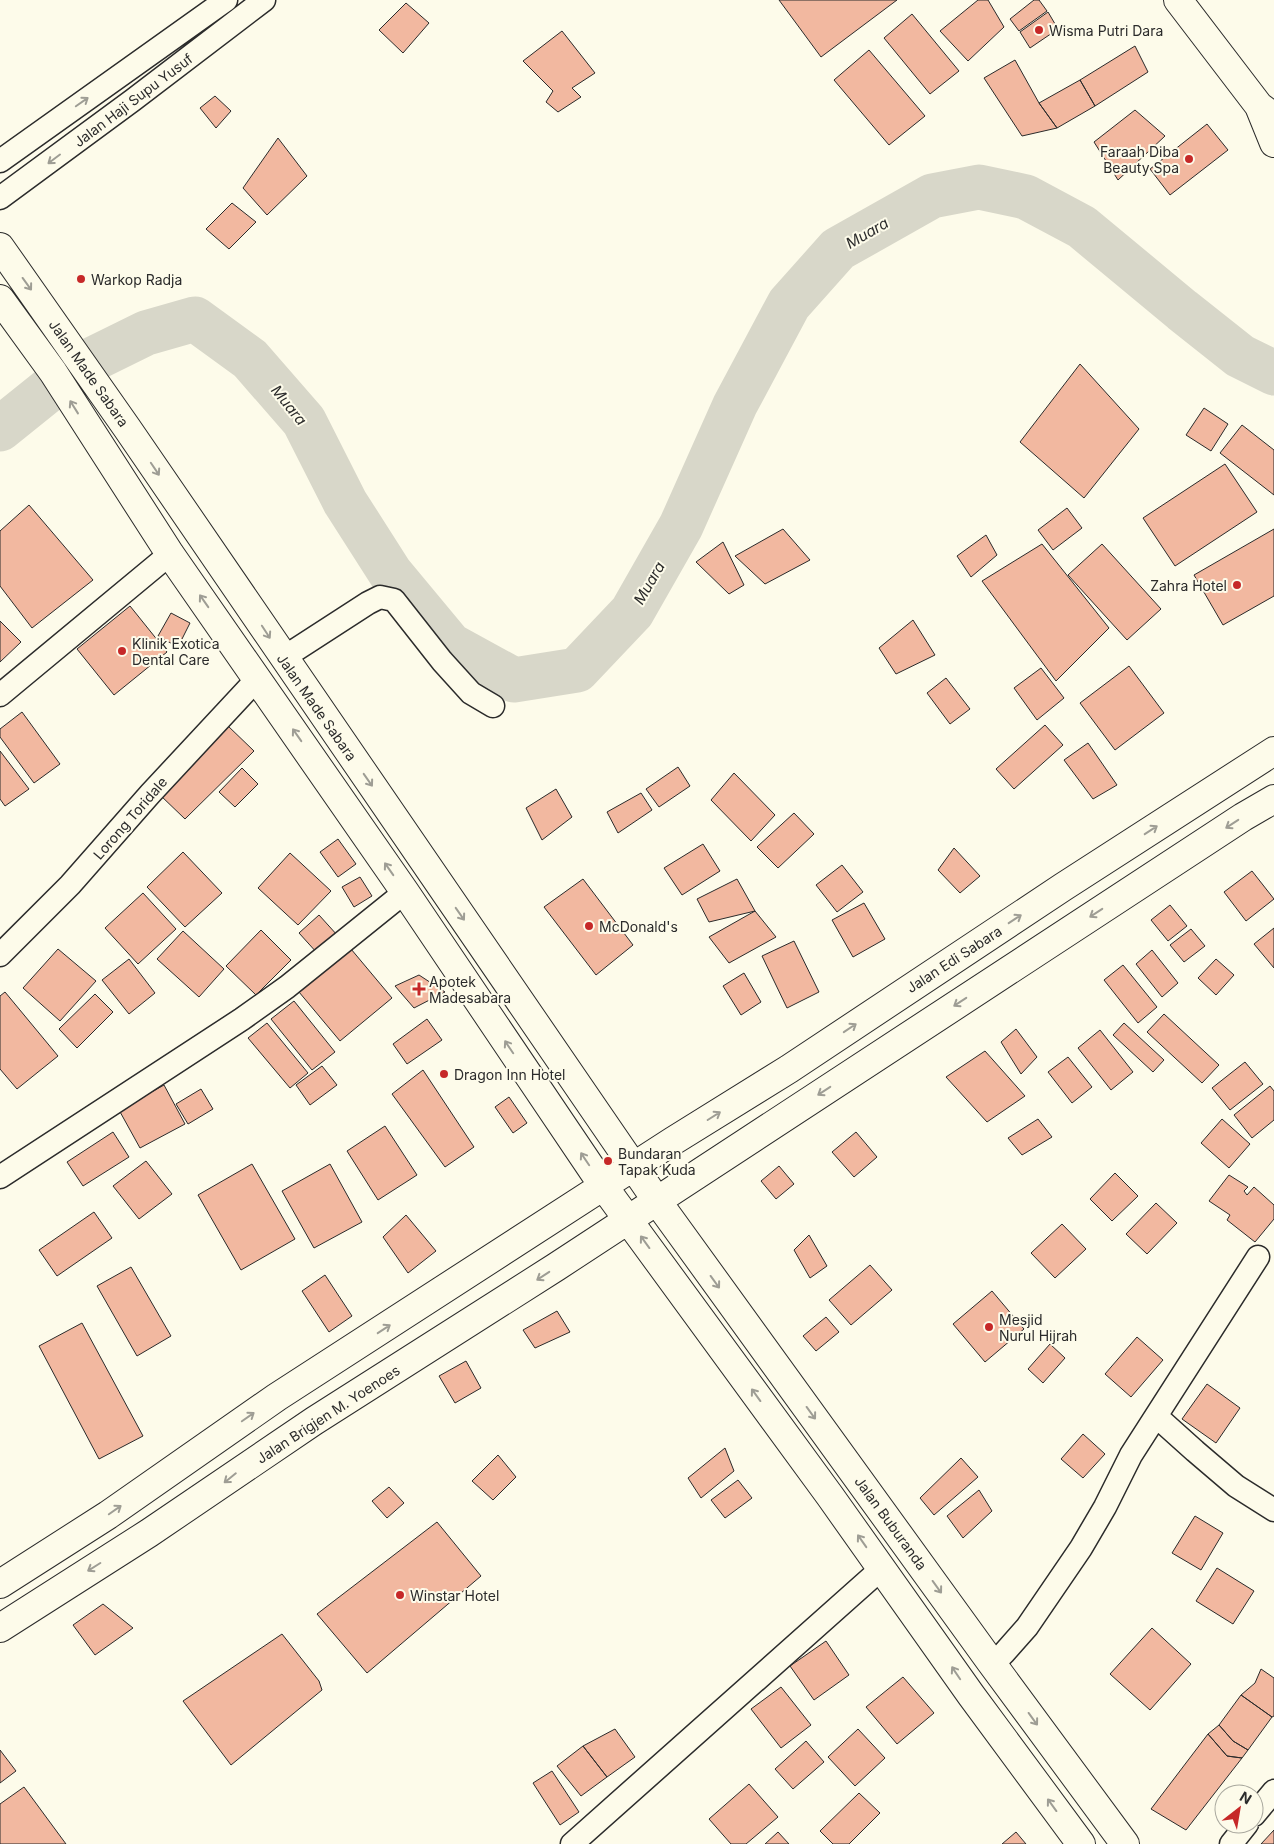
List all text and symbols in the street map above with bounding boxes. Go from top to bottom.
place label: Wisma Putri Dara [1049,22,1163,39]
marker: Wisma Putri Dara [1033,24,1045,36]
street label: Jalan Haji Supu Yusuf [70,50,196,150]
one-way arrow [75,97,89,107]
place label: Faraah Diba Beauty Spa [1100,143,1179,176]
marker: Faraah Diba Beauty Spa [1183,153,1195,165]
one-way arrow [47,154,61,164]
water label: Muara [842,213,892,253]
place label: Warkop Radja [91,271,182,288]
marker: Warkop Radja [75,273,87,285]
one-way arrow [22,277,32,291]
street label: Jalan Made Sabara [46,316,132,430]
water label: Muara [267,381,311,429]
one-way arrow [69,400,79,414]
one-way arrow [150,461,160,475]
water label: Muara [629,558,669,608]
place label: Zahra Hotel [1150,577,1227,594]
marker: Zahra Hotel [1231,579,1243,591]
one-way arrow [199,595,209,609]
one-way arrow [261,624,271,638]
place label: Klinik Exotica Dental Care [132,635,220,668]
marker: Klinik Exotica Dental Care [116,645,128,657]
street label: Jalan Made Sabara [274,650,360,764]
one-way arrow [292,728,302,742]
street label: Lorong Toridale [90,773,170,863]
one-way arrow [363,773,373,787]
one-way arrow [1226,820,1240,830]
one-way arrow [1144,824,1158,835]
one-way arrow [384,862,394,876]
one-way arrow [455,907,465,921]
one-way arrow [1090,908,1104,918]
one-way arrow [1008,913,1022,924]
place label: McDonald's [599,918,678,935]
marker: McDonald's [583,920,595,932]
street label: Jalan Edi Sabara [903,922,1005,996]
place label: Apotek Madesabara [429,973,511,1006]
marker: Apotek Madesabara [413,983,425,995]
one-way arrow [954,997,968,1007]
one-way arrow [843,1022,857,1032]
one-way arrow [504,1040,514,1054]
place label: Dragon Inn Hotel [454,1066,565,1083]
marker: Dragon Inn Hotel [438,1068,450,1080]
one-way arrow [818,1086,832,1096]
one-way arrow [706,1110,720,1120]
place label: Bundaran Tapak Kuda [618,1145,696,1178]
one-way arrow [580,1152,590,1166]
marker: Bundaran Tapak Kuda [602,1155,614,1167]
one-way arrow [640,1236,650,1250]
one-way arrow [536,1271,550,1281]
one-way arrow [710,1275,721,1288]
place label: Mesjid Nurul Hijrah [999,1311,1077,1344]
marker: Mesjid Nurul Hijrah [983,1321,995,1333]
one-way arrow [377,1324,391,1334]
street label: Jalan Brigjen M. Yoenoes [253,1361,403,1467]
one-way arrow [751,1389,762,1402]
one-way arrow [806,1406,816,1420]
one-way arrow [241,1412,255,1422]
one-way arrow [224,1473,237,1484]
street label: Jalan Buburanda [851,1473,931,1573]
one-way arrow [108,1505,122,1515]
one-way arrow [857,1534,867,1548]
one-way arrow [88,1563,102,1573]
one-way arrow [932,1580,942,1594]
place label: Winstar Hotel [410,1587,499,1604]
marker: Winstar Hotel [394,1589,406,1601]
one-way arrow [951,1667,961,1681]
one-way arrow [1028,1712,1038,1726]
north arrow [1214,1784,1264,1834]
text: N [1237,1787,1255,1807]
one-way arrow [1047,1798,1057,1812]

